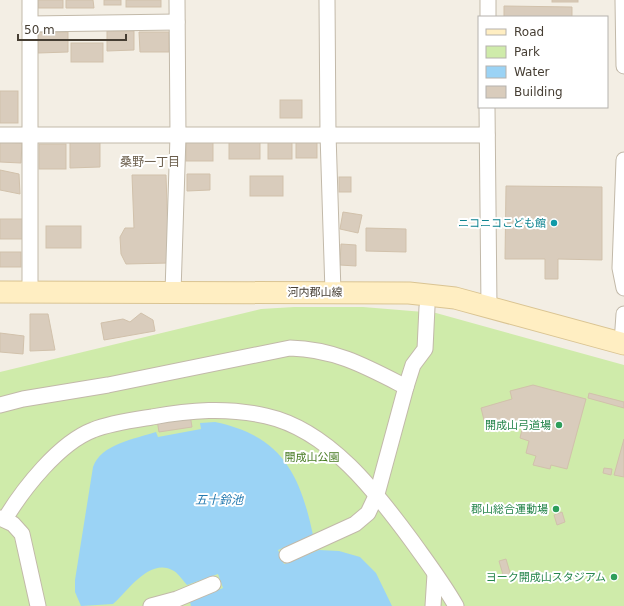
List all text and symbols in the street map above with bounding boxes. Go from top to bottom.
scale bar [18,16,126,42]
legend [478,16,608,108]
text: 50 m [24,23,55,37]
text: Road [514,25,544,39]
text: Park [514,45,540,59]
text: Water [514,65,550,79]
text: Building [514,85,563,99]
district label: 桑野一丁目 [120,155,180,169]
place label: ニコニコこども館 [458,217,546,230]
marker: ニコニコこども館 [549,218,559,228]
street label: 河内郡山線 [288,286,343,299]
place label: 開成山弓道場 [485,419,551,432]
marker: 開成山弓道場 [554,420,564,430]
park label: 開成山公園 [285,451,340,464]
water label: 五十鈴池 [195,493,244,507]
place label: 郡山総合運動場 [471,503,548,516]
marker: 郡山総合運動場 [551,504,561,514]
place label: ヨーク開成山スタジアム [486,571,606,584]
marker: ヨーク開成山スタジアム [609,572,619,582]

